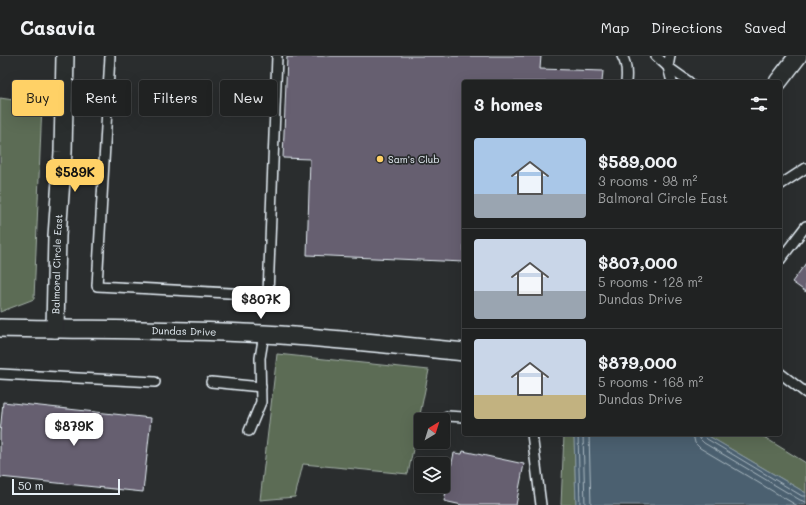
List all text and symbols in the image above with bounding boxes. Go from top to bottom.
text: Casavia [20,15,95,40]
text: Map [601,18,629,37]
text: Directions [651,18,722,37]
text: Saved [744,18,786,37]
chip: Buy [12,80,64,116]
chip: Rent [72,80,131,116]
chip: Filters [139,80,212,116]
chip: New [220,80,277,116]
text: 3 homes [474,93,543,115]
icon: filters [748,93,770,115]
text: $589,000 [598,150,677,172]
place label: Sam's Club [388,152,440,166]
marker: Sam's Club [375,154,385,164]
icon: home [506,154,554,202]
pin: $589K [47,159,103,193]
text: $589K [55,163,95,180]
text: 3 rooms · 98 m² [598,172,697,189]
text: Balmoral Circle East [598,189,728,206]
street label: Balmoral Circle East [48,213,66,314]
text: $807,000 [598,251,677,273]
icon: home [506,255,554,303]
text: 5 rooms · 128 m² [598,273,703,290]
pin: $807K [233,286,289,320]
text: $807K [241,290,281,307]
text: Dundas Drive [598,290,682,307]
street label: Dundas Drive [151,323,217,339]
text: $879,000 [598,351,677,373]
icon: home [506,355,554,403]
text: 5 rooms · 168 m² [598,373,703,390]
text: Dundas Drive [598,390,682,407]
pin: $879K [46,413,102,447]
north arrow [414,413,450,449]
map controls [414,413,450,493]
text: $879K [54,417,94,434]
button: layers [414,457,450,493]
scale bar [12,477,120,496]
text: 50 m [18,478,44,493]

